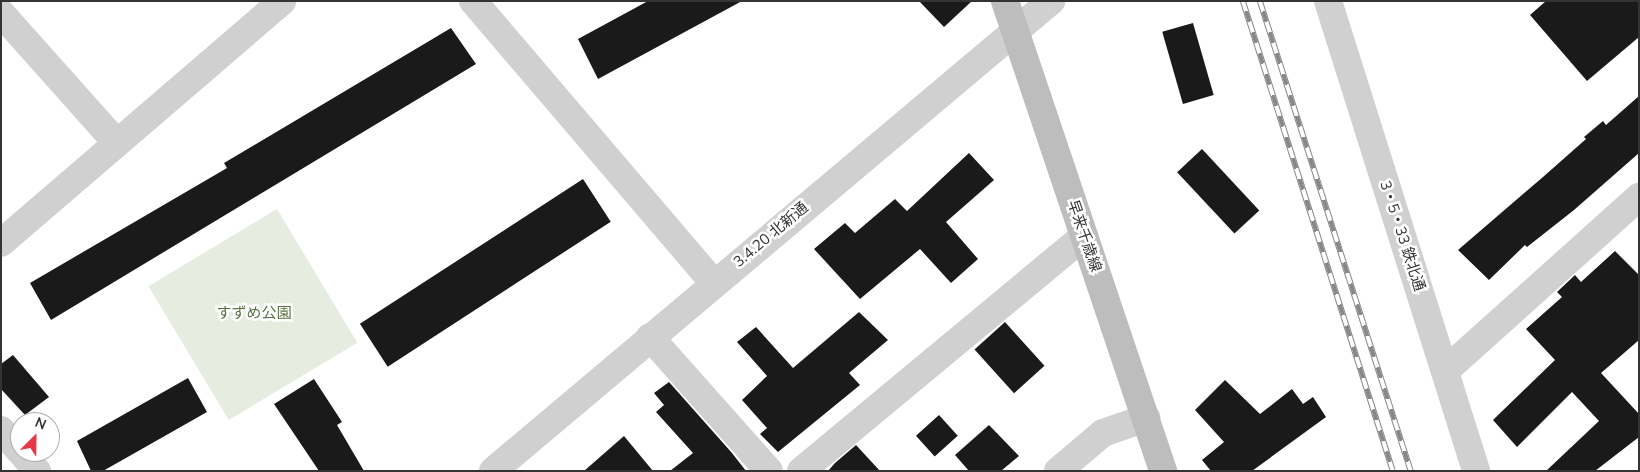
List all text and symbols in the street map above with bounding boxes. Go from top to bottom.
street label: 3・5・33 鉄北通 [1376,179,1428,293]
street label: 早来千歳線 [1063,198,1105,274]
street label: 3.4.20 北新通 [730,199,812,271]
park label: すずめ公園 [217,305,291,323]
north arrow [10,412,60,462]
text: N [32,413,49,434]

